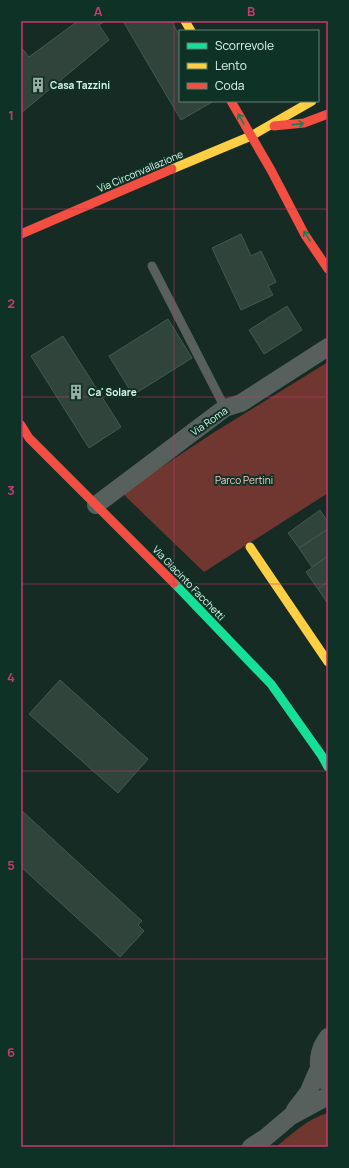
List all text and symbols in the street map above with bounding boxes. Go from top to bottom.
text: A [94,2,103,20]
text: B [247,2,255,20]
legend [179,30,319,102]
text: Scorrevole [215,37,274,54]
text: Lento [215,57,247,74]
building icon: Casa Tazzini [29,76,47,94]
text: Coda [215,77,244,94]
place label: Casa Tazzini [50,78,110,92]
text: 1 [8,106,14,124]
one-way arrow [237,113,245,125]
one-way arrow [291,120,304,127]
street label: Via Circonvallazione [95,147,185,195]
one-way arrow [302,230,310,242]
text: 2 [7,294,15,312]
building icon: Ca' Solare [67,383,85,401]
place label: Ca' Solare [88,385,137,399]
street label: Via Roma [188,403,230,439]
park label: Parco Pertini [215,473,273,487]
text: 3 [7,481,15,499]
street label: Via Giacinto Facchetti [150,543,228,623]
text: 4 [7,668,15,686]
text: 5 [7,856,15,874]
text: 6 [7,1043,15,1061]

